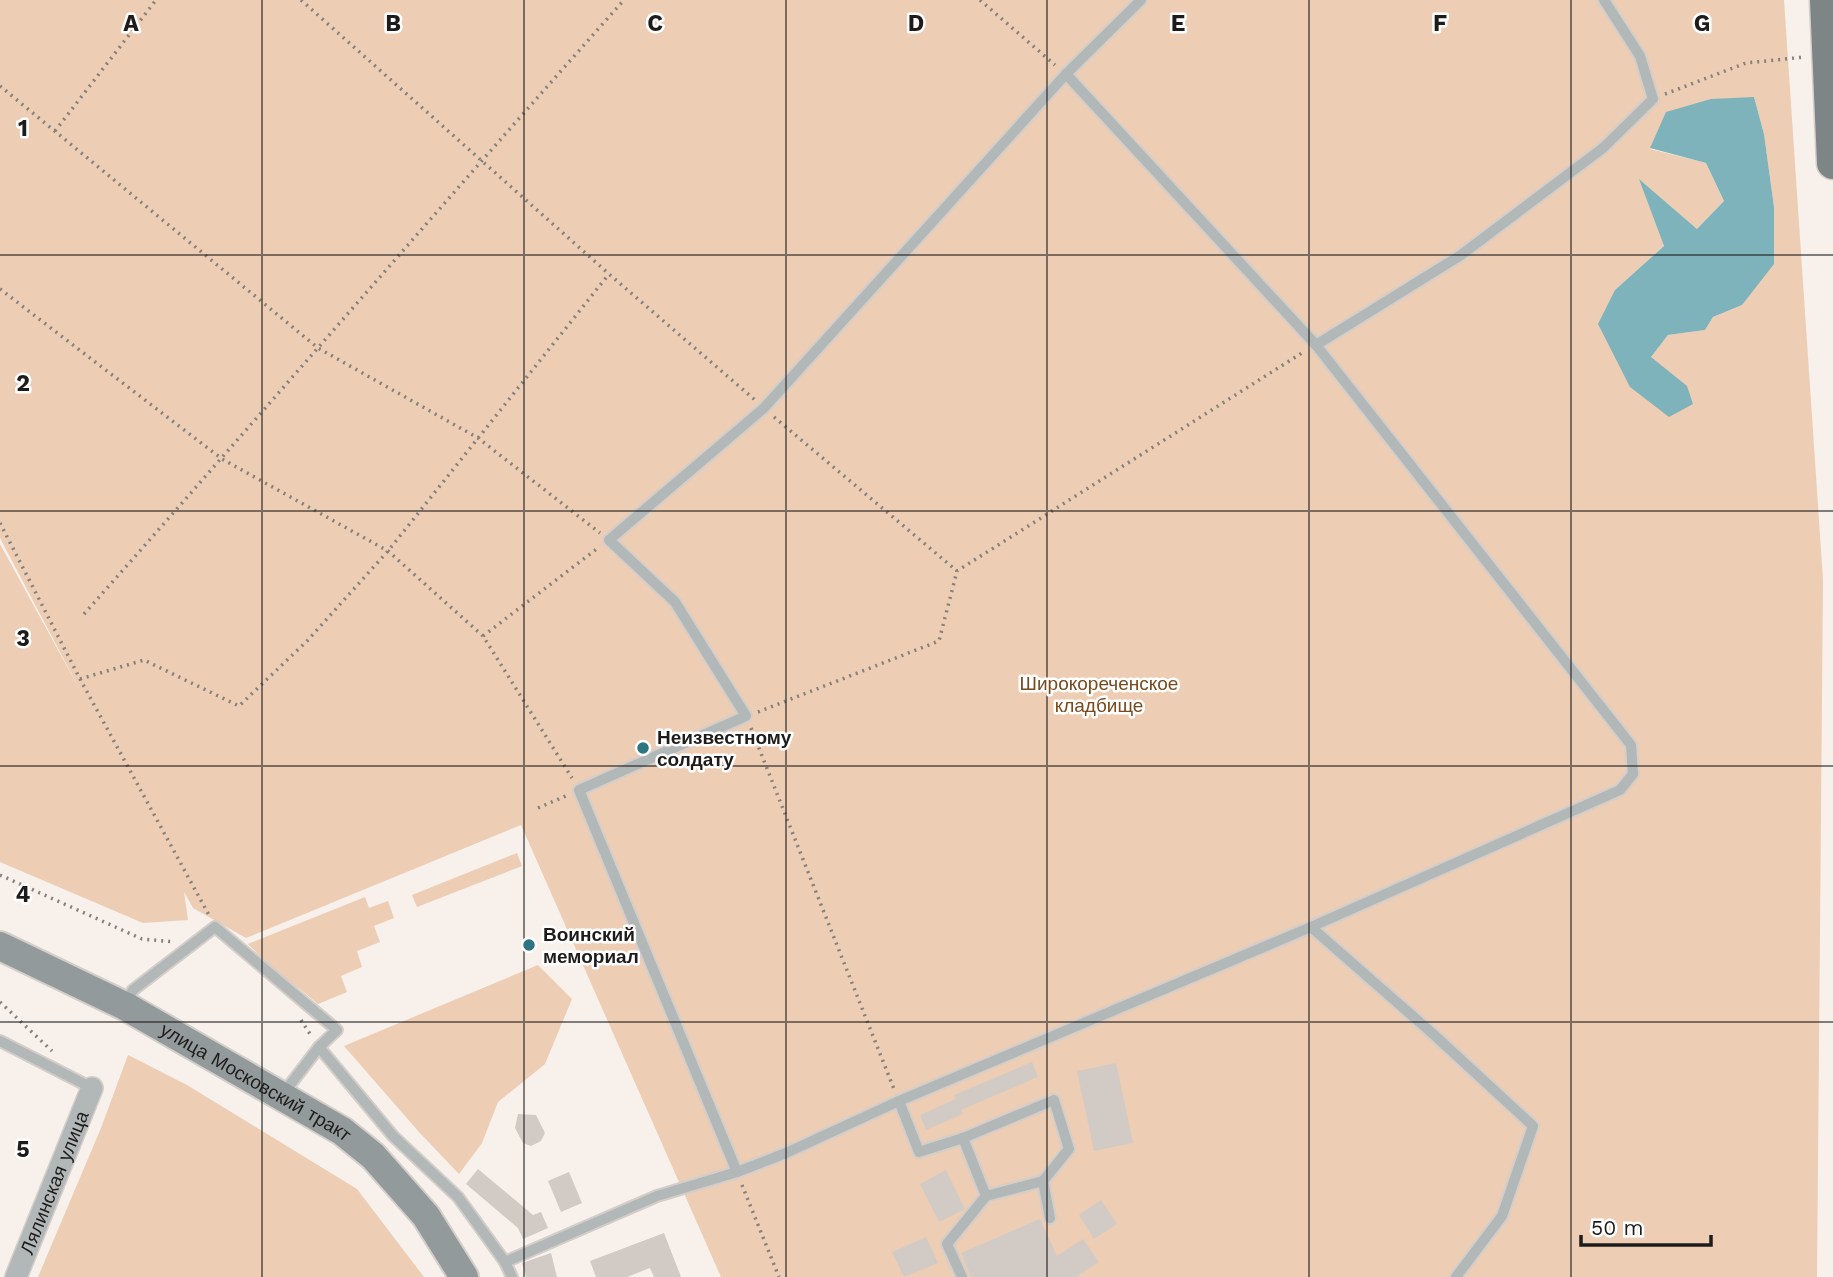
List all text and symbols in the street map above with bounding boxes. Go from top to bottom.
text: A [123,10,139,37]
text: B [385,10,401,37]
text: C [647,10,663,37]
text: D [908,10,924,37]
text: E [1171,10,1185,37]
text: F [1433,10,1447,37]
text: G [1694,10,1710,37]
text: 1 [18,115,28,142]
text: 2 [16,370,30,397]
text: 3 [16,625,30,652]
park label: Широкореченское кладбище [1020,672,1178,717]
place label: Неизвестному солдату [657,726,792,771]
marker: Неизвестному солдату [635,740,651,756]
text: 4 [16,881,31,908]
place label: Воинский мемориал [543,923,639,968]
marker: Воинский мемориал [521,937,537,953]
street label: улица Московский тракт [157,1018,357,1146]
street label: Лялинская улица [15,1107,93,1258]
text: 5 [16,1136,30,1163]
scale bar [1581,1204,1710,1248]
text: 50 m [1591,1215,1643,1240]

